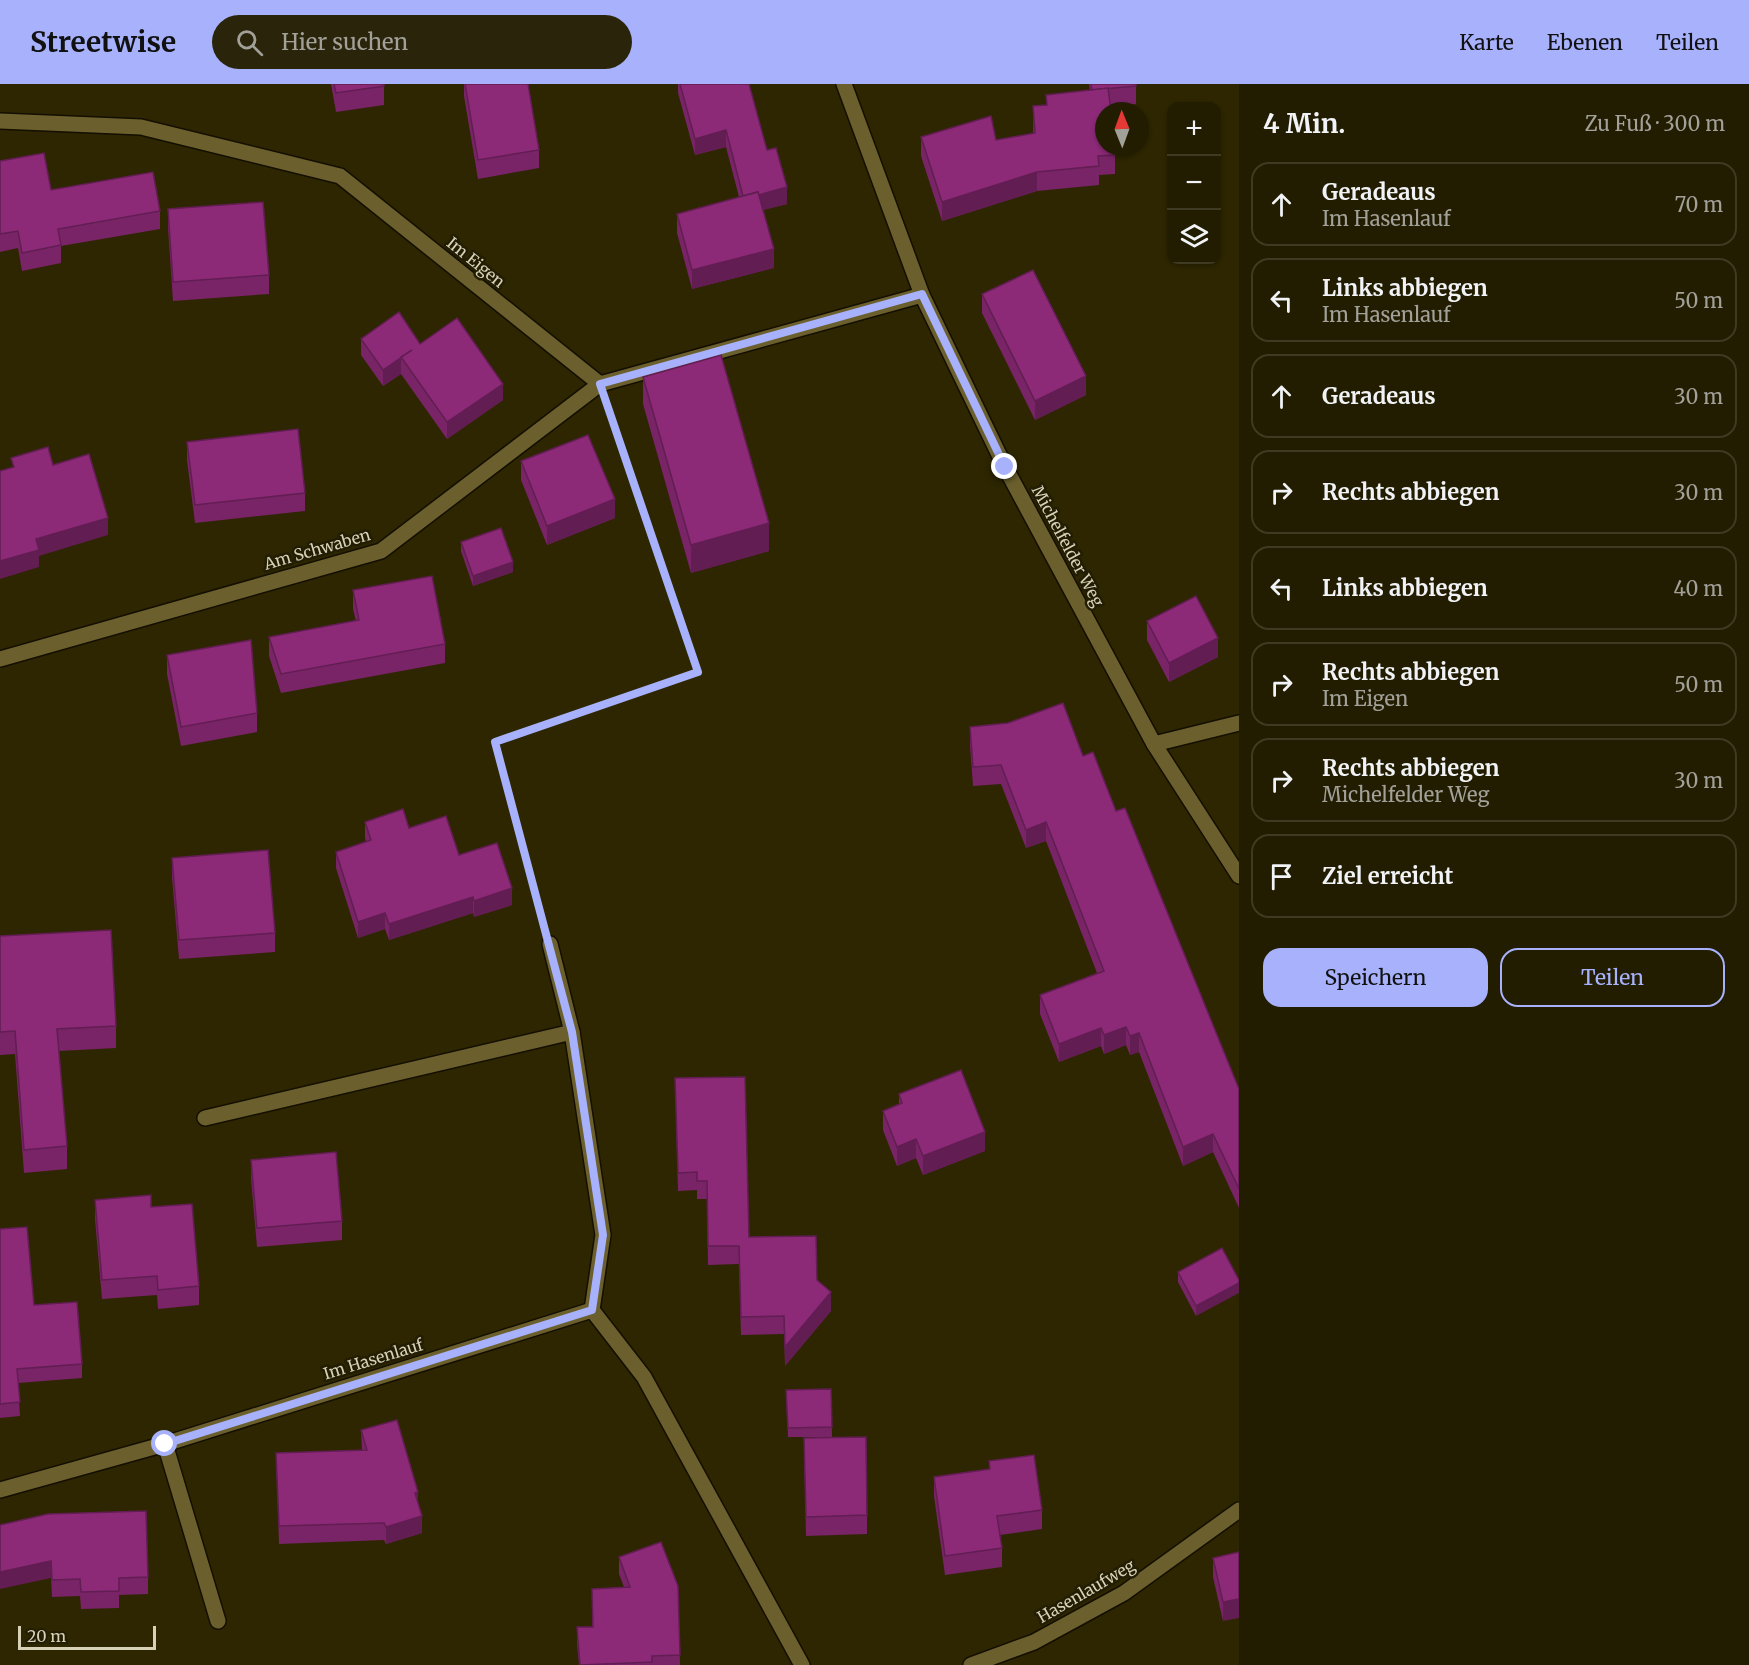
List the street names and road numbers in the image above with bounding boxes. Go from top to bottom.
street label: Im Eigen [443,233,509,292]
street label: Michelfelder Weg [1028,482,1108,610]
street label: Am Schwaben [261,524,373,574]
street label: Im Hasenlauf [321,1334,426,1384]
street label: Hasenlaufweg [1034,1555,1139,1627]

